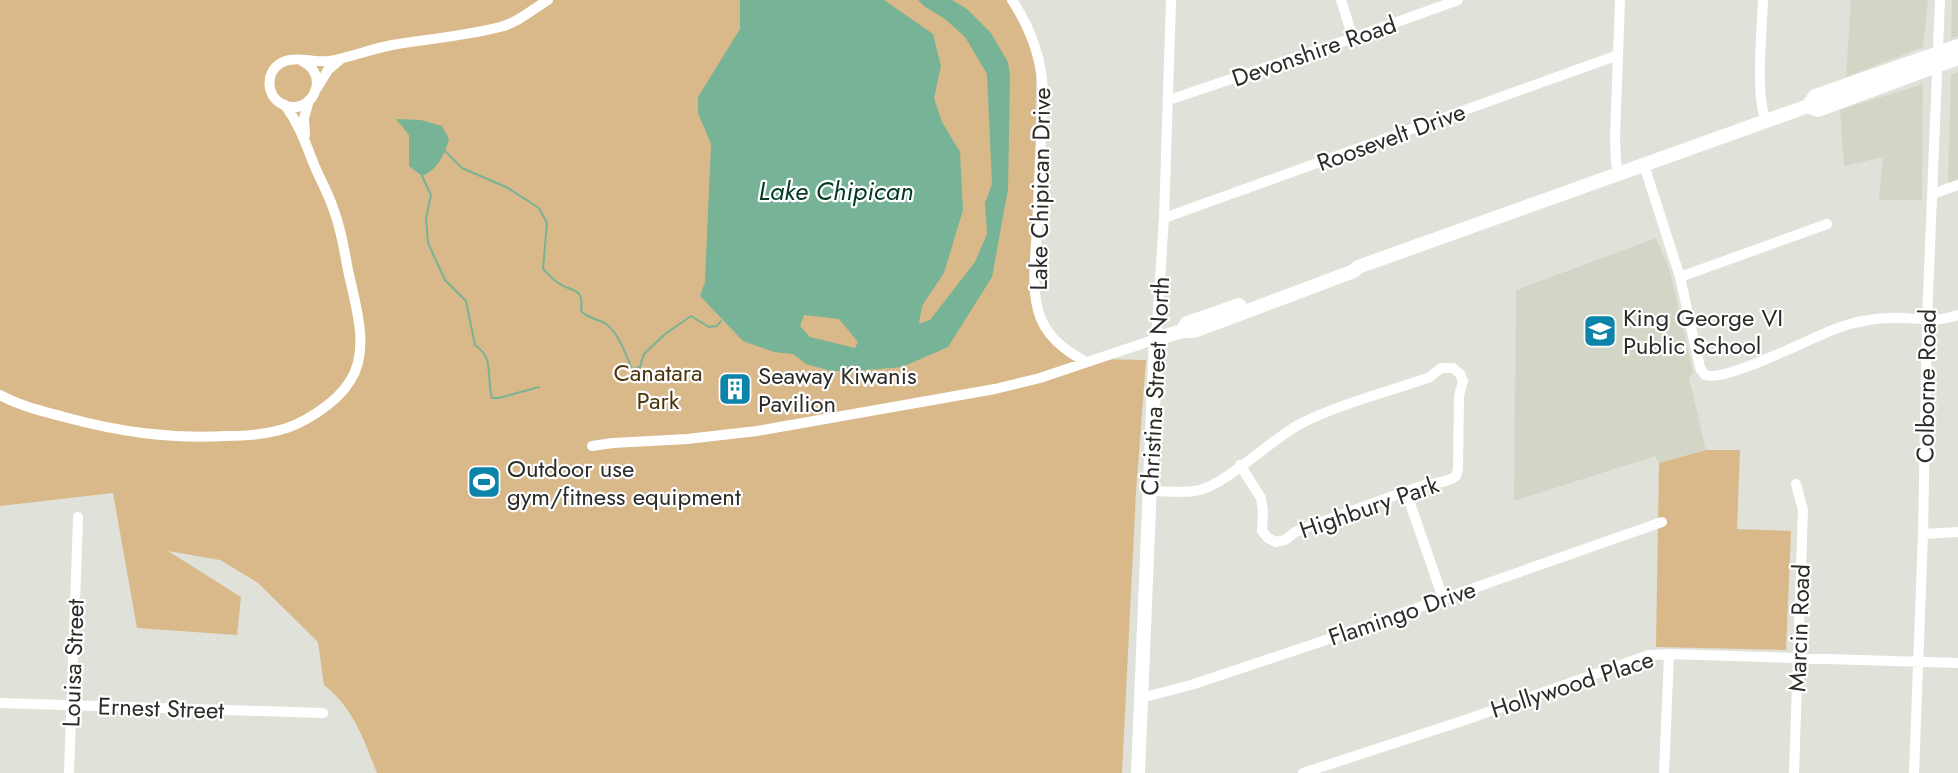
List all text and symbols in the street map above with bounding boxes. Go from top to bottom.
street label: Devonshire Road [1227,6,1401,96]
street label: Lake Chipican Drive [1021,87,1059,291]
street label: Roosevelt Drive [1312,94,1470,180]
water label: Lake Chipican [759,172,913,210]
street label: Christina Street North [1132,276,1178,496]
place label: King George VI Public School [1623,300,1783,363]
street label: Colborne Road [1907,309,1945,463]
school or university icon: King George VI Public School [1582,313,1618,349]
park label: Canatara Park [613,355,703,418]
place label: Seaway Kiwanis Pavilion [758,358,917,421]
building icon: Seaway Kiwanis Pavilion [717,371,753,407]
place label: Outdoor use gym/fitness equipment [507,451,741,514]
sports icon: Outdoor use gym/fitness equipment [466,464,502,500]
street label: Highbury Park [1295,467,1444,547]
street label: Marcin Road [1779,563,1819,693]
street label: Flamingo Drive [1324,571,1480,655]
street label: Louisa Street [53,598,93,728]
street label: Hollywood Place [1486,641,1658,727]
street label: Ernest Street [97,688,225,728]

